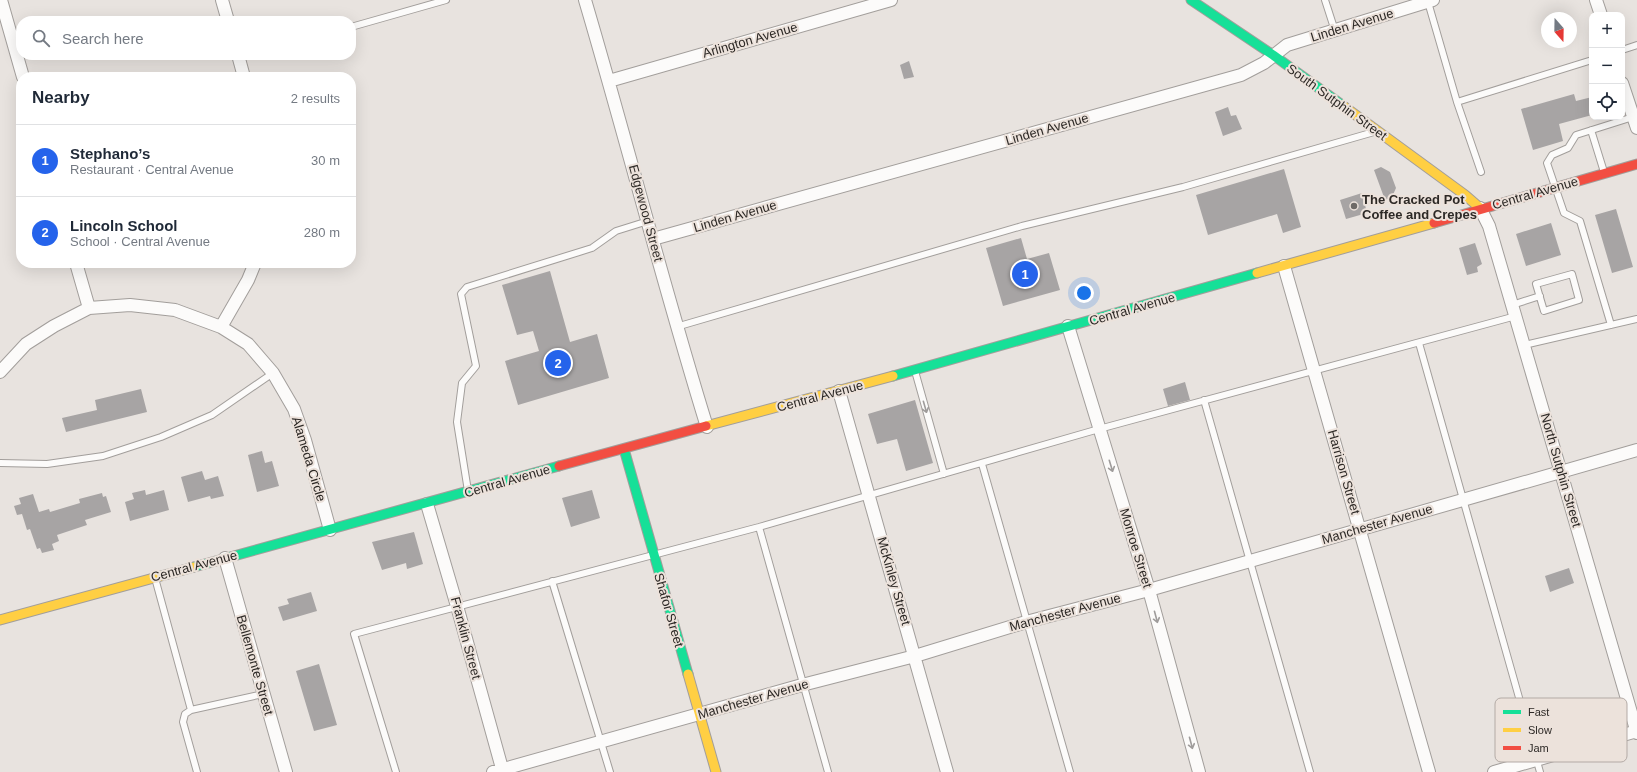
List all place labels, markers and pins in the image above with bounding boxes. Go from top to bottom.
place label: The Cracked Pot Coffee and Crepes [1362,192,1477,222]
marker: The Cracked Pot Coffee and Crepes [1349,201,1359,211]
pin: 1 [1012,259,1038,289]
pin: 2 [545,348,571,378]

